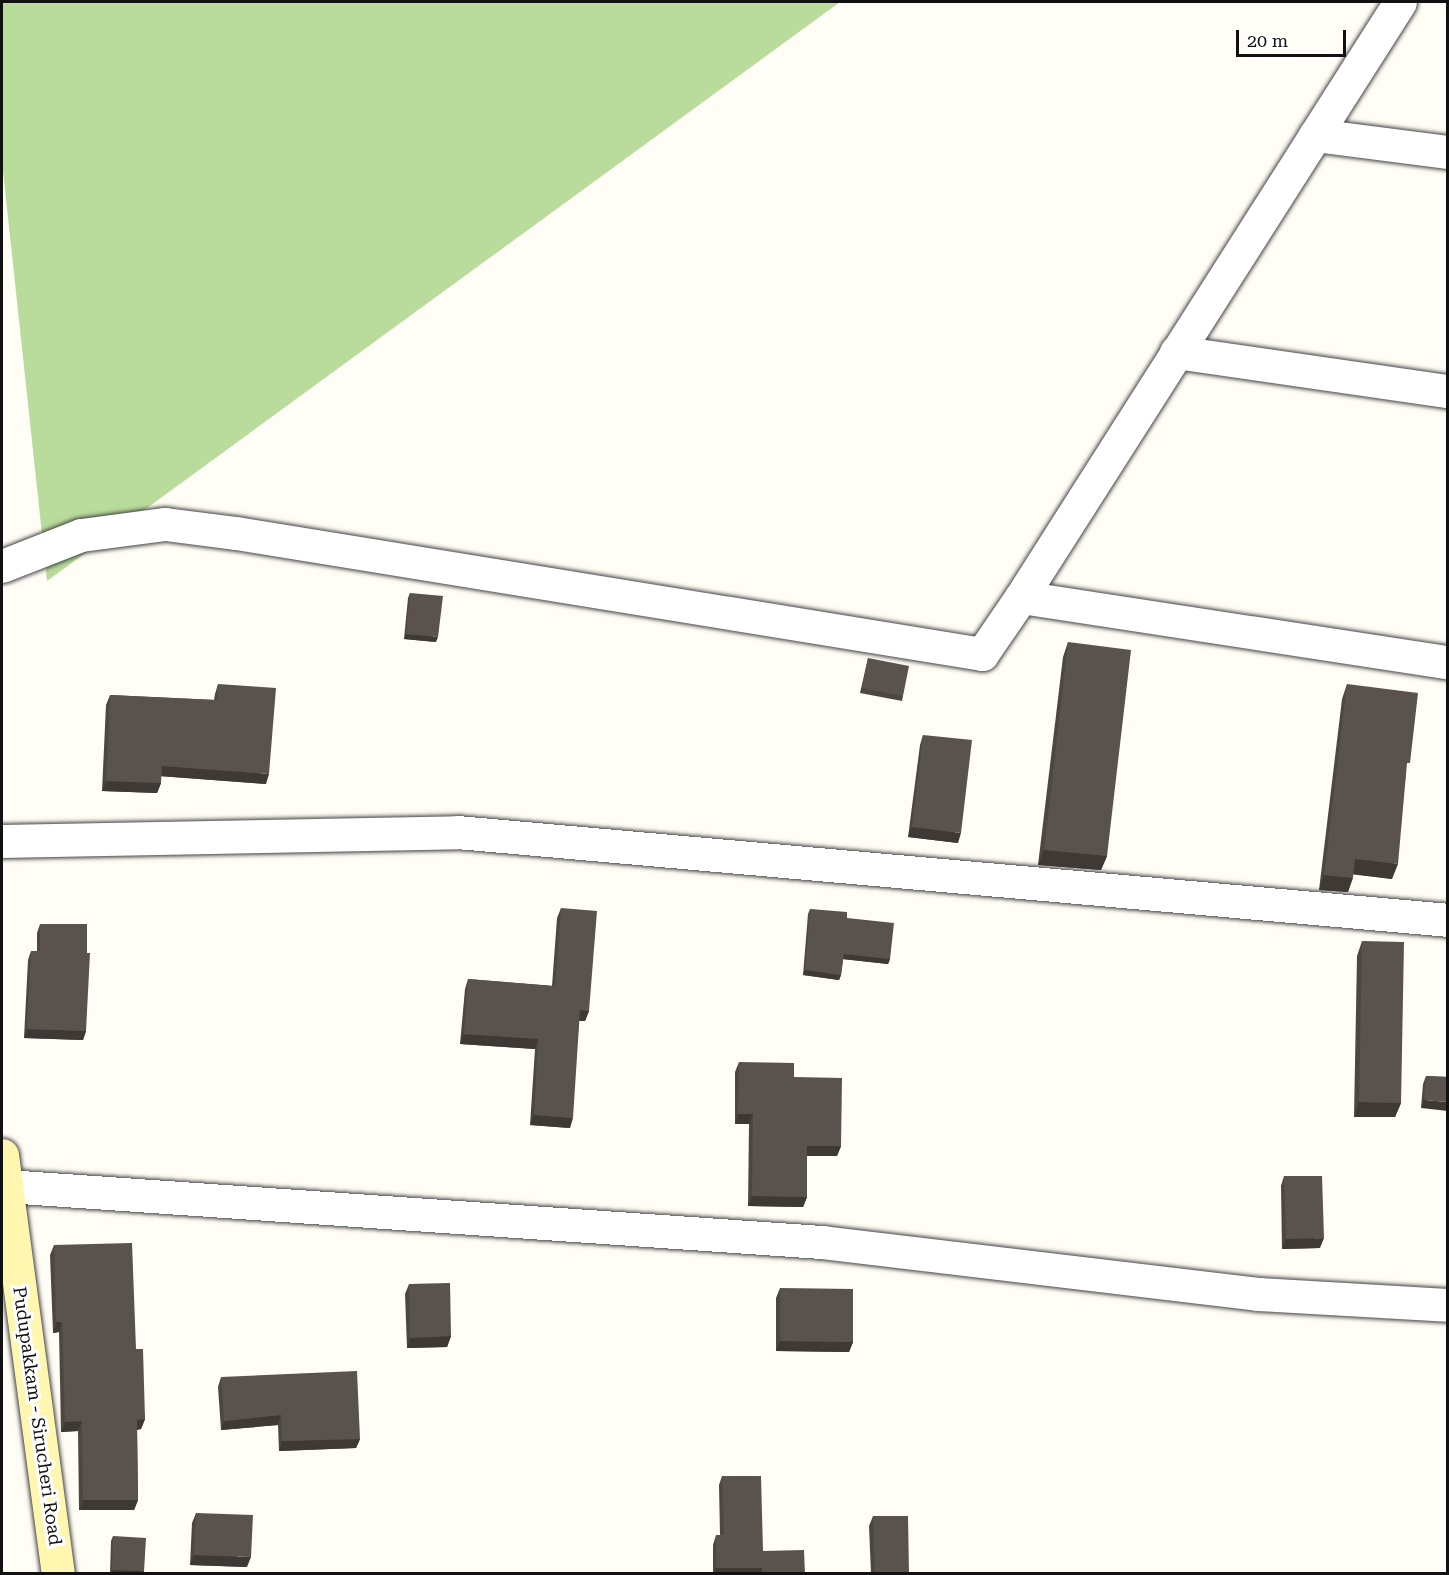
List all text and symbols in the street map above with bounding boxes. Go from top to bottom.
scale bar [1239,18,1348,56]
text: 20 m [1247,30,1288,51]
street label: Pudupakkam - Sirucheri Road [8,1285,66,1547]

